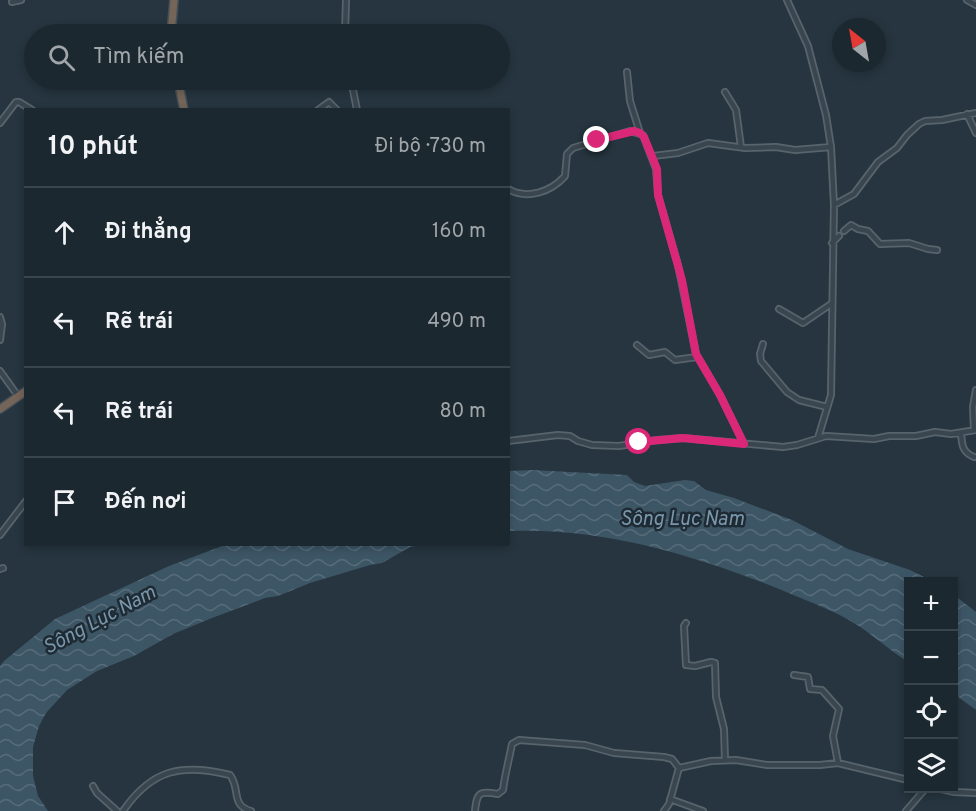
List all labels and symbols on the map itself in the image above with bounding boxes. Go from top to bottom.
north arrow [832,18,886,72]
route end [583,126,609,152]
route start [625,428,651,454]
water label: Sông Lục Nam [620,507,745,533]
water label: Sông Lục Nam [39,580,161,661]

